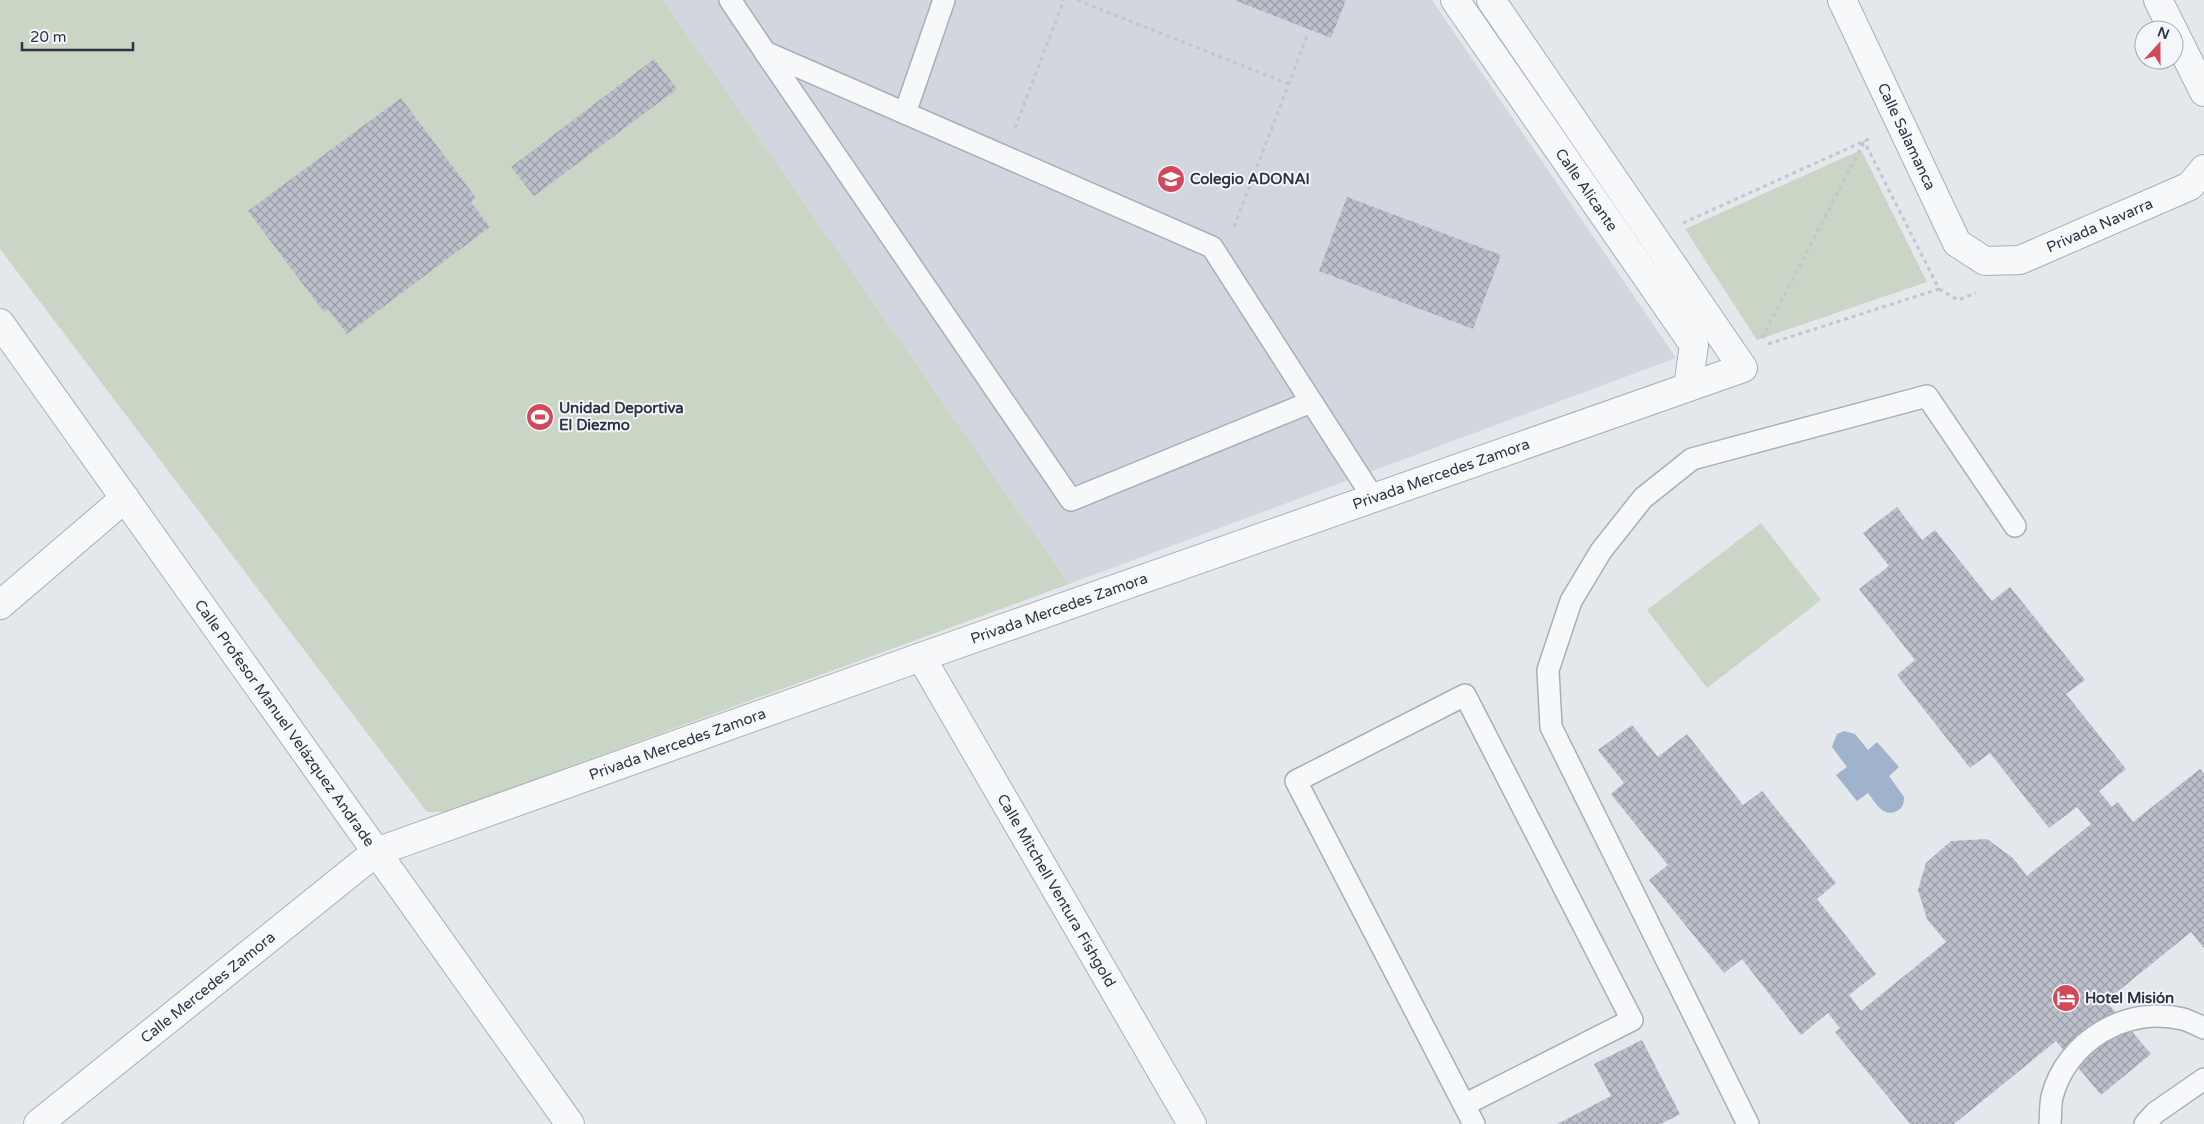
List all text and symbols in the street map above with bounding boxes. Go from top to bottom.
scale bar [22,20,134,52]
north arrow [2134,20,2184,70]
text: N [2155,23,2172,43]
text: 20 m [30,28,67,46]
street label: Calle Salamanca [1874,80,1940,193]
street label: Calle Alicante [1552,145,1622,235]
school or university icon: Colegio ADONAI [1156,164,1186,194]
place label: Colegio ADONAI [1190,170,1310,189]
street label: Privada Navarra [2044,194,2156,256]
place label: Unidad Deportiva El Diezmo [559,399,684,434]
sports icon: Unidad Deportiva El Diezmo [525,402,555,432]
street label: Privada Mercedes Zamora [1350,435,1532,514]
street label: Privada Mercedes Zamora [968,569,1150,648]
street label: Calle Profesor Manuel Velázquez Andrade [191,596,379,850]
street label: Privada Mercedes Zamora [587,704,768,784]
street label: Calle Mitchell Ventura Fishgold [993,791,1120,990]
street label: Calle Mercedes Zamora [137,928,279,1047]
hotel icon: Hotel Misión [2051,983,2081,1013]
place label: Hotel Misión [2085,989,2174,1007]

